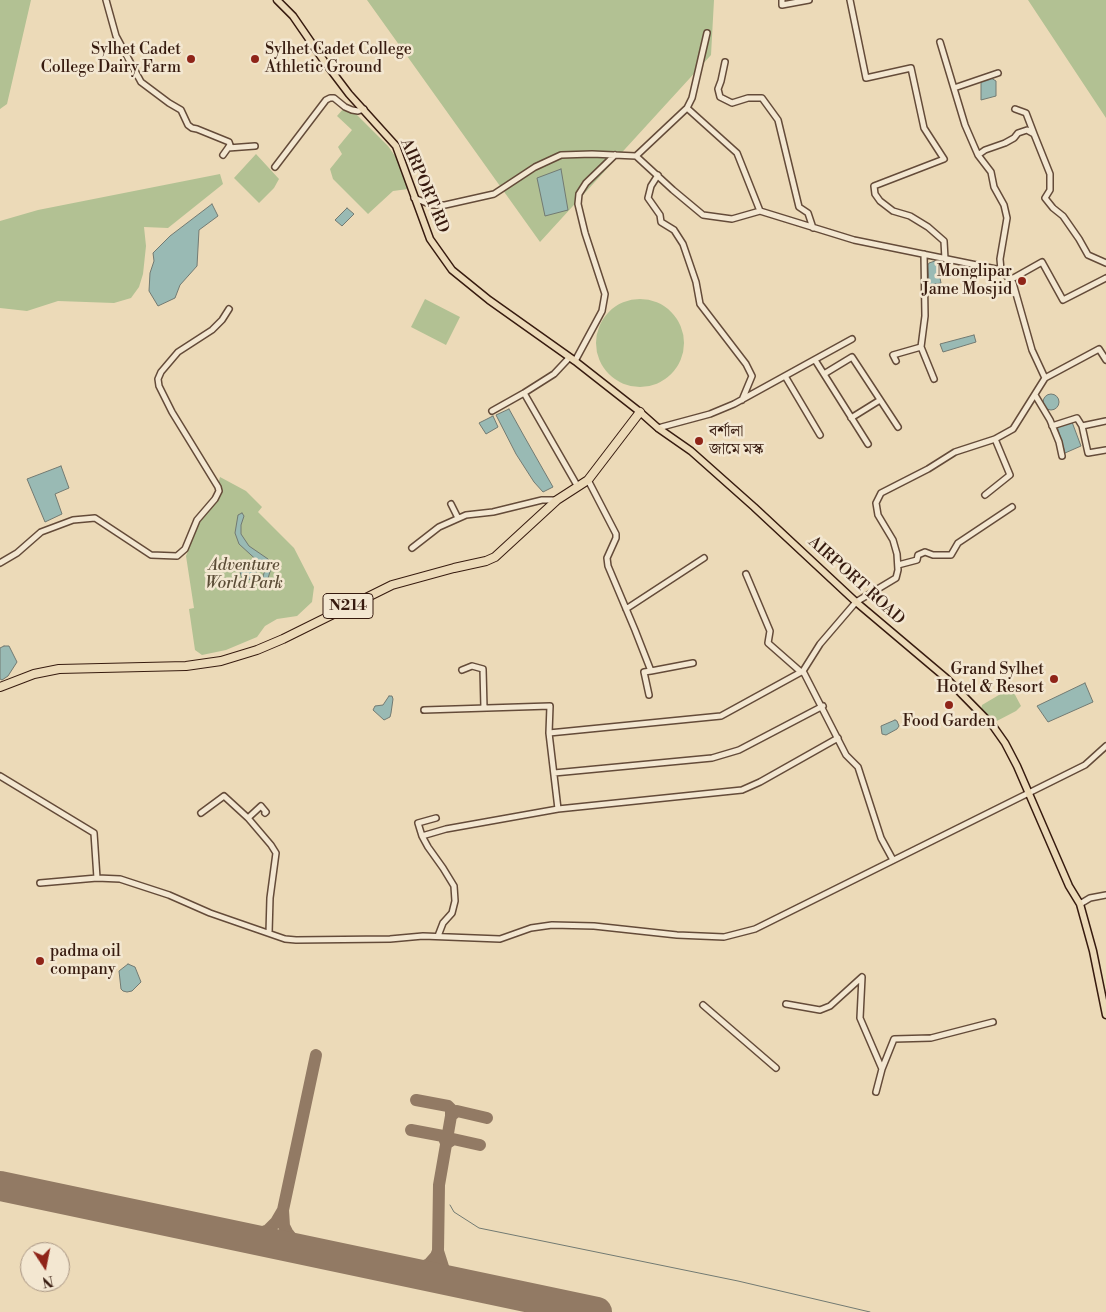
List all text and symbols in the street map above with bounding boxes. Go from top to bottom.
place label: Sylhet Cadet College Dairy Farm [41,40,181,78]
place label: Sylhet Cadet College Athletic Ground [265,40,412,78]
marker: Sylhet Cadet College Dairy Farm [185,53,197,65]
marker: Sylhet Cadet College Athletic Ground [249,53,261,65]
street label: AIRPORT RD [395,136,453,236]
place label: Monglipar Jame Mosjid [922,262,1012,300]
marker: Monglipar Jame Mosjid [1016,275,1028,287]
place label: বর্শালা জামে মস্ক [709,422,764,460]
marker: বর্শালা জামে মস্ক [693,435,705,447]
street label: AIRPORT ROAD [804,533,908,629]
park label: Adventure World Park [205,556,283,594]
road number: N214 [323,594,373,618]
place label: Grand Sylhet Hotel & Resort [937,660,1044,698]
marker: Grand Sylhet Hotel & Resort [1048,673,1060,685]
marker: Food Garden [943,699,955,711]
place label: Food Garden [902,712,996,732]
place label: padma oil company [50,942,121,980]
marker: padma oil company [34,955,46,967]
north arrow [20,1242,70,1292]
text: N [41,1271,55,1291]

